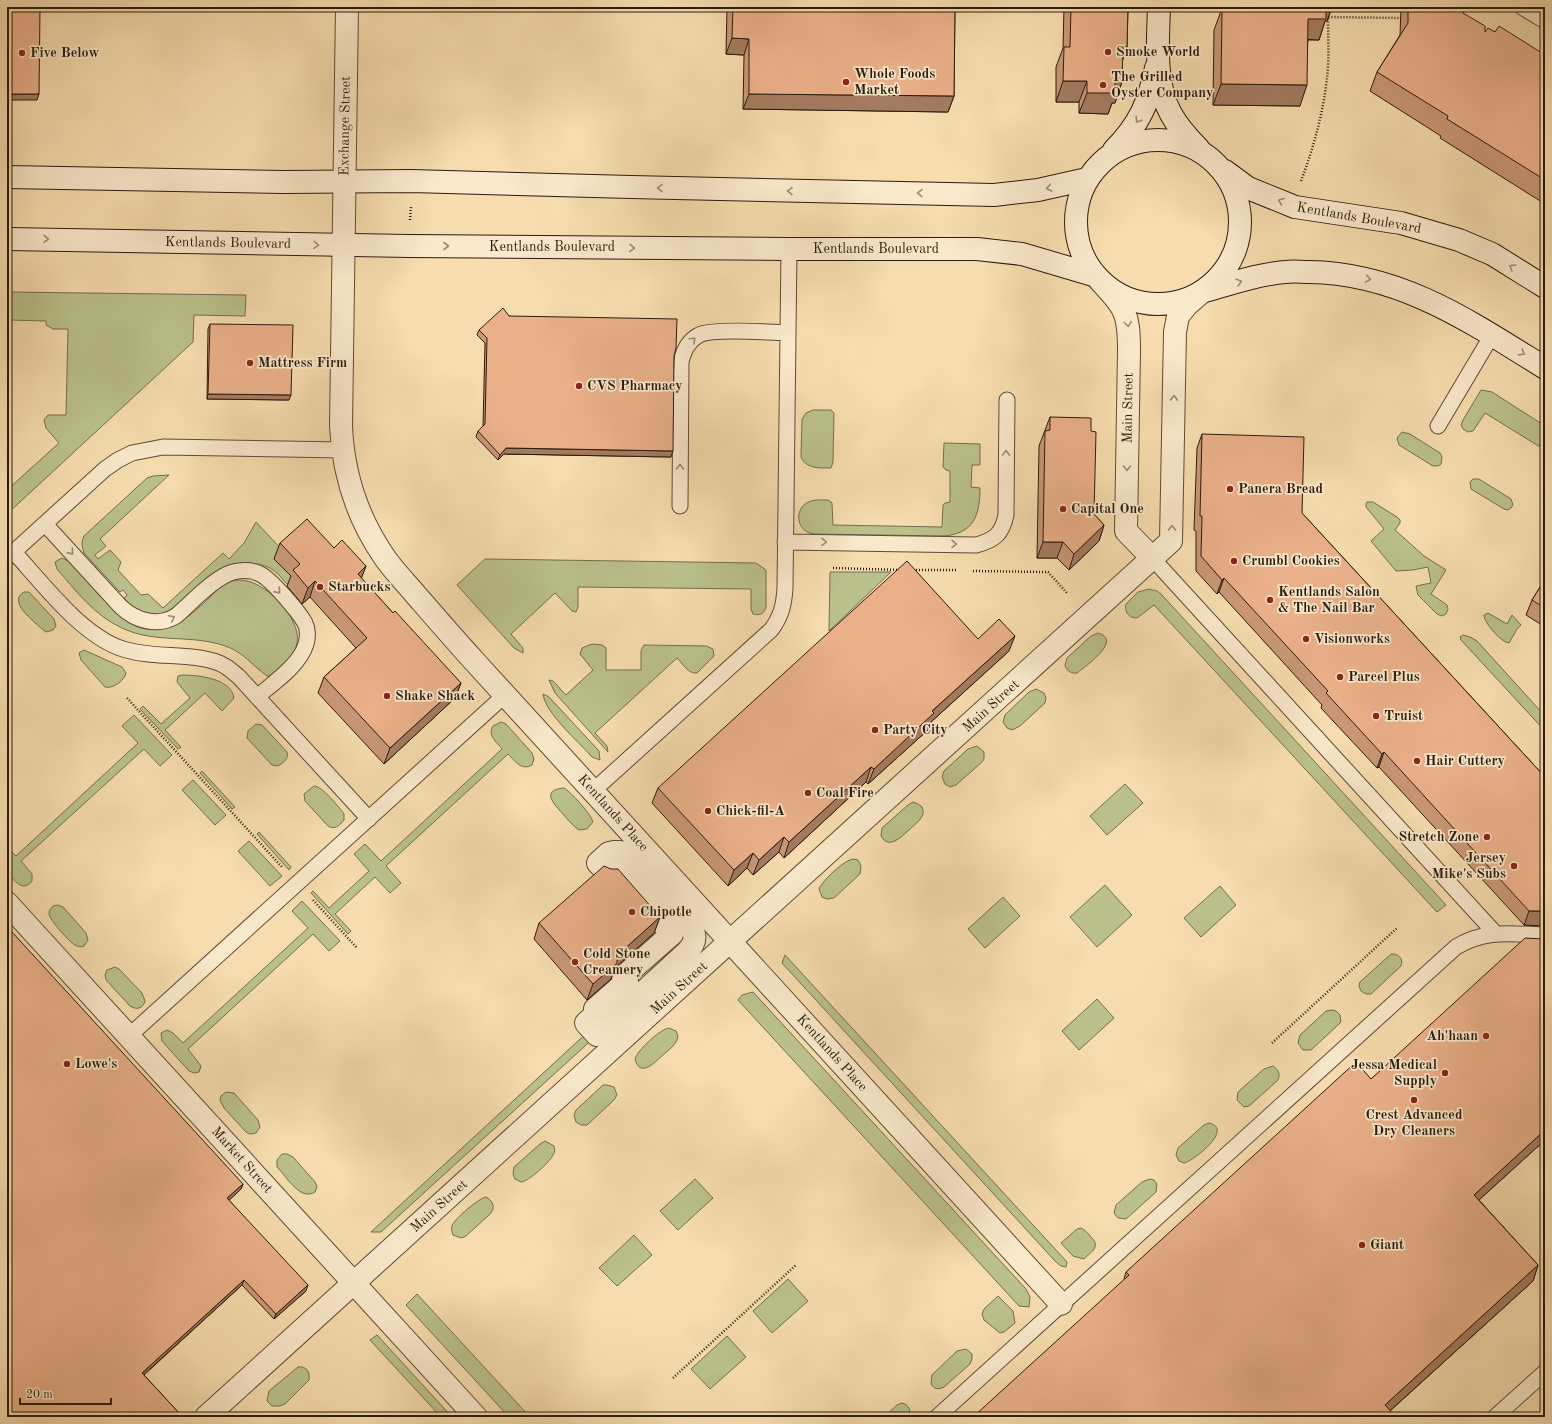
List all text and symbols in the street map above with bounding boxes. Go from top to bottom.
place label: Smoke World [1116,45,1200,59]
place label: Five Below [30,46,99,60]
marker: Smoke World [1103,47,1113,57]
marker: Five Below [17,48,27,58]
place label: Whole Foods Market [854,67,935,97]
place label: The Grilled Oyster Company [1111,70,1213,100]
street label: Exchange Street [337,76,353,176]
marker: Whole Foods Market [841,77,851,87]
marker: The Grilled Oyster Company [1098,80,1108,90]
one-way arrow [1135,116,1142,123]
one-way arrow [1046,183,1052,191]
one-way arrow [657,184,663,192]
one-way arrow [787,186,793,195]
one-way arrow [917,189,923,197]
one-way arrow [1277,198,1284,206]
street label: Kentlands Boulevard [1296,200,1422,236]
one-way arrow [43,235,49,244]
street label: Kentlands Boulevard [165,235,291,251]
street label: Kentlands Boulevard [489,240,615,254]
one-way arrow [313,241,319,249]
one-way arrow [443,242,449,250]
street label: Kentlands Boulevard [813,242,939,256]
one-way arrow [629,244,635,252]
one-way arrow [1509,264,1516,271]
one-way arrow [1365,274,1371,283]
one-way arrow [1236,278,1243,287]
one-way arrow [1123,321,1132,327]
one-way arrow [688,338,696,345]
one-way arrow [1517,349,1524,356]
place label: Mattress Firm [258,356,347,370]
marker: Mattress Firm [245,358,255,368]
street label: Main Street [1120,372,1136,444]
place label: CVS Pharmacy [587,379,683,393]
marker: CVS Pharmacy [574,381,584,391]
one-way arrow [1169,395,1178,401]
one-way arrow [1002,450,1010,456]
one-way arrow [676,464,684,470]
one-way arrow [1123,465,1131,471]
place label: Panera Bread [1238,482,1324,496]
marker: Panera Bread [1225,484,1235,494]
place label: Capital One [1071,502,1144,516]
marker: Capital One [1058,504,1068,514]
one-way arrow [1168,525,1176,531]
one-way arrow [821,538,827,547]
one-way arrow [951,540,957,548]
one-way arrow [66,548,73,555]
place label: Crumbl Cookies [1242,554,1340,568]
marker: Crumbl Cookies [1229,556,1239,566]
place label: Starbucks [328,580,390,594]
marker: Starbucks [315,582,325,592]
place label: Kentlands Salon & The Nail Bar [1278,585,1380,615]
one-way arrow [274,586,281,594]
marker: Kentlands Salon & The Nail Bar [1265,595,1275,605]
one-way arrow [168,615,175,623]
place label: Visionworks [1314,632,1390,646]
marker: Visionworks [1301,634,1311,644]
place label: Parcel Plus [1348,670,1420,684]
marker: Parcel Plus [1335,672,1345,682]
street label: Main Street [960,677,1022,735]
place label: Shake Shack [395,689,475,703]
marker: Shake Shack [382,691,392,701]
place label: Truist [1384,709,1423,723]
marker: Truist [1371,711,1381,721]
place label: Party City [883,723,948,737]
marker: Party City [870,725,880,735]
place label: Hair Cuttery [1425,754,1505,768]
marker: Hair Cuttery [1412,756,1422,766]
street label: Kentlands Place [575,772,651,854]
place label: Coal Fire [816,786,874,800]
marker: Coal Fire [803,788,813,798]
place label: Chick-fil-A [716,804,785,818]
marker: Chick-fil-A [703,806,713,816]
place label: Stretch Zone [1399,830,1479,844]
marker: Stretch Zone [1482,832,1492,842]
place label: Jersey Mike's Subs [1432,851,1506,881]
marker: Jersey Mike's Subs [1509,861,1519,871]
place label: Chipotle [640,905,692,919]
marker: Chipotle [627,907,637,917]
place label: Cold Stone Creamery [583,947,650,977]
marker: Cold Stone Creamery [570,957,580,967]
street label: Main Street [648,959,710,1017]
street label: Kentlands Place [794,1012,870,1094]
place label: Ah'haan [1426,1029,1478,1043]
marker: Ah'haan [1481,1031,1491,1041]
place label: Lowe's [75,1057,117,1071]
place label: Jessa Medical Supply [1351,1058,1437,1088]
marker: Lowe's [62,1059,72,1069]
marker: Jessa Medical Supply [1440,1068,1450,1078]
marker: Crest Advanced Dry Cleaners [1409,1095,1419,1105]
place label: Crest Advanced Dry Cleaners [1366,1108,1463,1138]
street label: Market Street [209,1124,275,1196]
street label: Main Street [408,1177,470,1235]
place label: Giant [1370,1238,1404,1252]
marker: Giant [1357,1240,1367,1250]
scale bar [20,1380,111,1406]
text: 20 m [26,1389,53,1401]

